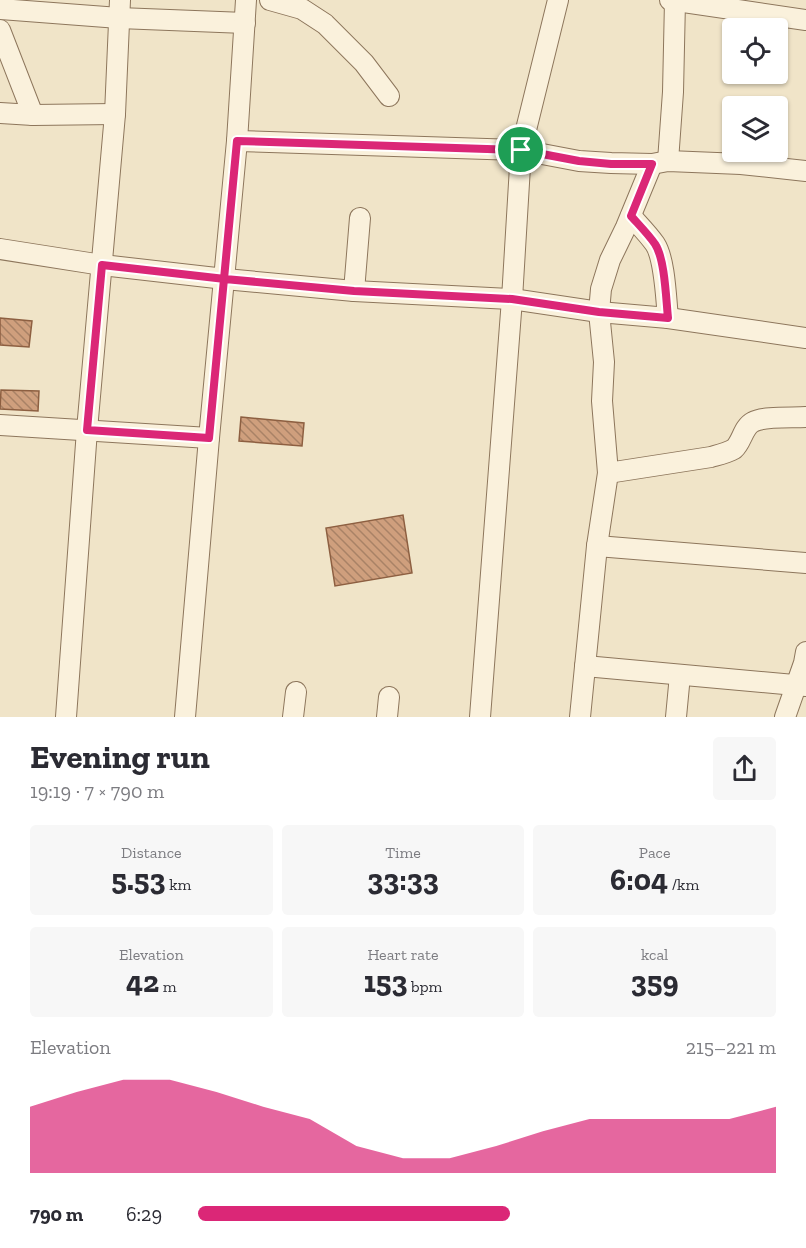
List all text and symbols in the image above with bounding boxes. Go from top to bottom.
map controls [722,18,788,162]
button: locate [722,18,788,84]
button: layers [722,96,788,162]
pin [495,124,546,175]
icon: arrive [504,133,537,166]
text: Evening run [30,737,210,776]
button: share [713,737,776,800]
text: 19:19 · 7 × 790 m [30,779,164,803]
text: Distance [121,843,182,862]
text: Time [385,843,421,862]
text: Pace [639,843,671,862]
text: 5.53 [111,862,166,898]
text: 33:33 [367,862,439,898]
text: 6:04 [610,862,668,898]
text: km [166,875,191,894]
text: /km [668,875,699,894]
text: Elevation [119,945,184,964]
text: Heart rate [367,945,439,964]
text: kcal [641,945,668,964]
text: 42 [126,964,159,1000]
text: 153 [364,964,407,1000]
text: 359 [631,964,679,1000]
text: m [159,977,177,996]
text: bpm [407,977,442,996]
text: Elevation [30,1035,111,1059]
text: 215–221 m [686,1035,776,1059]
text: 790 m [30,1202,83,1226]
text: 6:29 [126,1202,162,1226]

